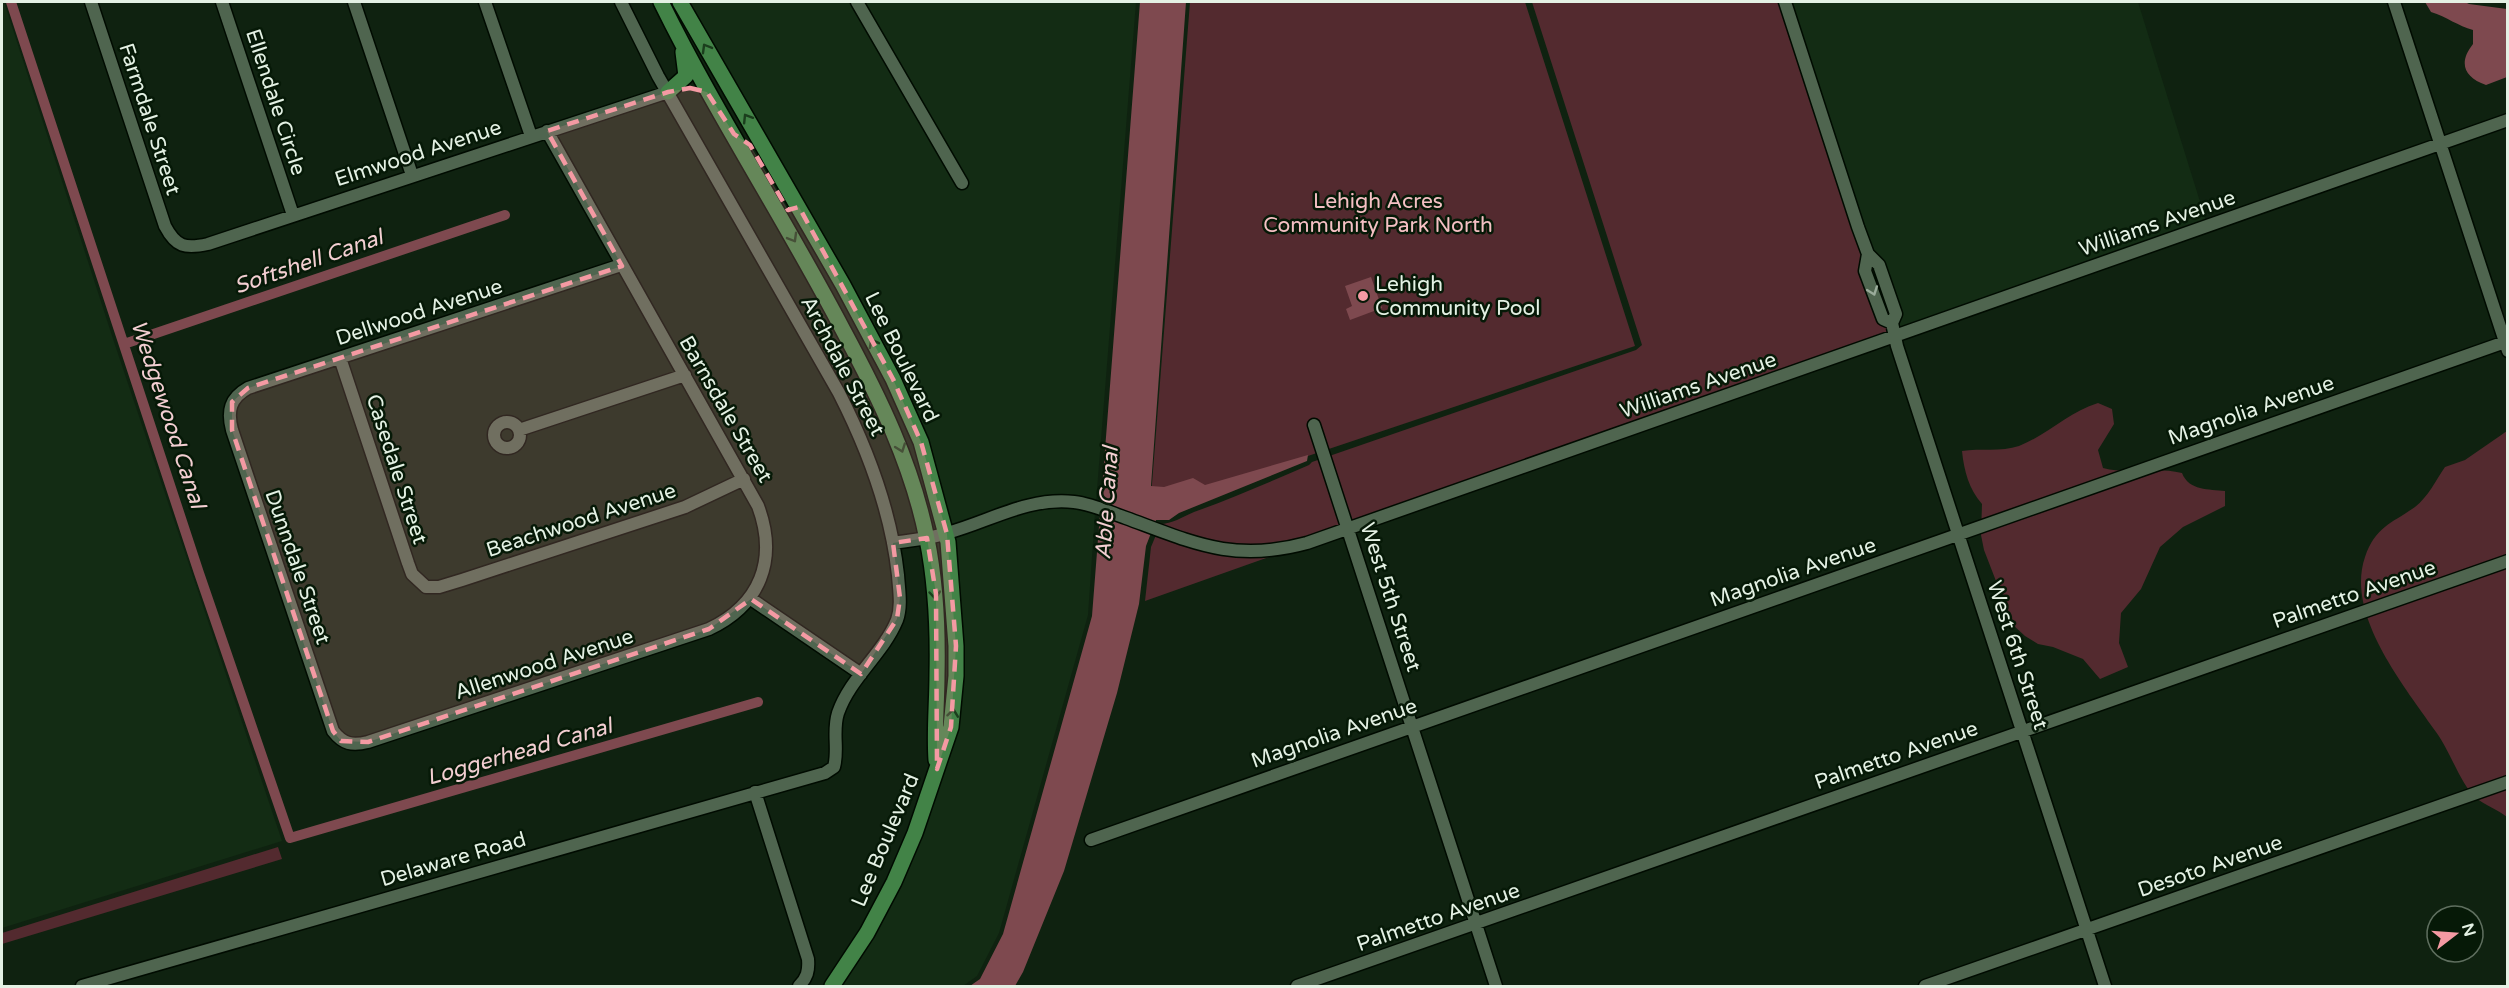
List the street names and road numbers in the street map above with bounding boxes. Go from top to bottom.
street label: Ellendale Circle [240,26,311,178]
street label: Farmdale Street [113,40,186,198]
street label: Elmwood Avenue [332,115,505,192]
street label: Williams Avenue [2076,185,2239,262]
street label: Dellwood Avenue [333,274,506,351]
street label: Lee Boulevard [859,288,944,427]
street label: Archdale Street [795,292,890,440]
street label: Barnsdale Street [674,332,778,487]
street label: Williams Avenue [1617,347,1780,424]
street label: Magnolia Avenue [2165,370,2337,451]
street label: Casedale Street [361,391,433,547]
street label: Beachwood Avenue [483,478,679,563]
street label: Dunndale Street [259,487,336,648]
street label: West 5th Street [1355,520,1426,675]
street label: Magnolia Avenue [1707,532,1879,613]
street label: Palmetto Avenue [2269,555,2439,634]
street label: West 6th Street [1982,578,2053,733]
street label: Allenwood Avenue [452,624,637,705]
street label: Magnolia Avenue [1248,693,1420,774]
street label: Palmetto Avenue [1811,716,1981,795]
street label: Lee Boulevard [846,770,925,911]
street label: Delaware Road [377,827,529,892]
street label: Desoto Avenue [2135,830,2286,903]
street label: Palmetto Avenue [1353,878,1523,957]

